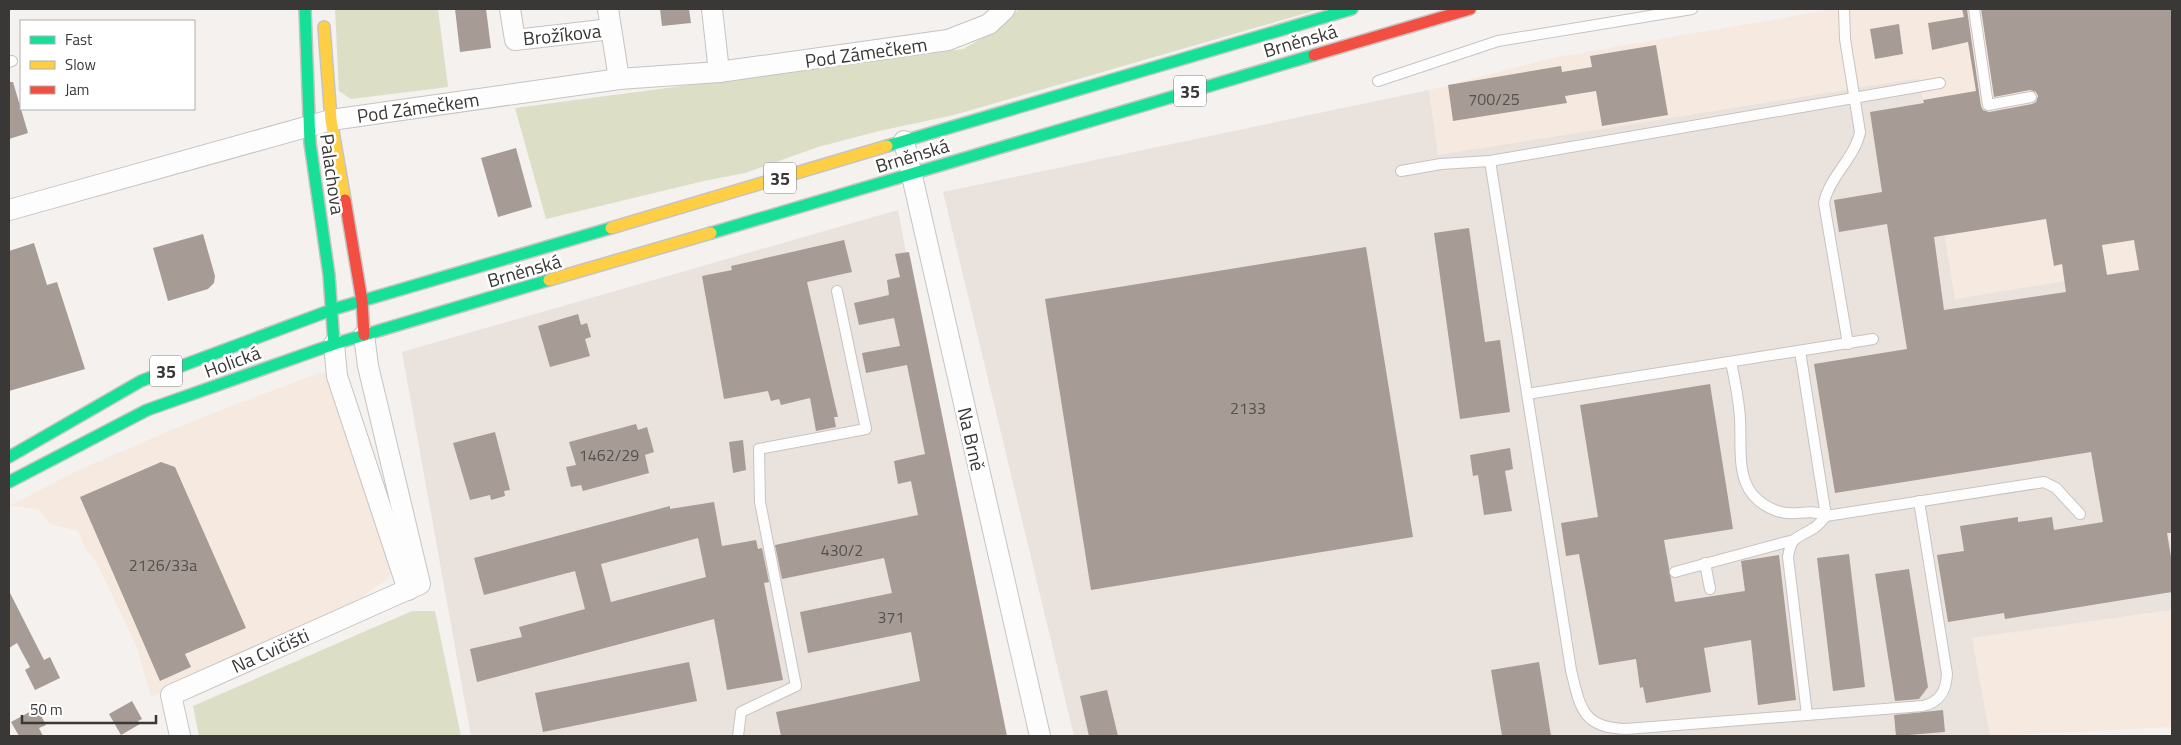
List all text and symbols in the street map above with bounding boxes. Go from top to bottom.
street label: Brožíkova [522,15,603,53]
street label: Brněnská [1260,16,1341,64]
legend [20,20,195,110]
text: Fast [65,28,93,51]
street label: Pod Zámečkem [803,29,929,75]
text: Slow [65,53,96,76]
road number: 35 [1174,76,1206,106]
text: Jam [65,78,89,101]
street label: Pod Zámečkem [355,84,481,130]
house number: 700/25 [1468,87,1520,111]
street label: Brněnská [872,130,953,180]
street label: Palachova [313,132,353,217]
road number: 35 [764,162,796,194]
street label: Brněnská [484,246,565,294]
street label: Holická [200,337,265,385]
road number: 35 [150,356,182,386]
house number: 2133 [1230,396,1266,420]
street label: Na Brně [951,404,993,474]
house number: 1462/29 [579,443,639,467]
house number: 430/2 [821,538,863,562]
house number: 2126/33a [129,553,197,577]
house number: 371 [878,605,904,629]
street label: Na Cvičišti [227,620,313,680]
scale bar [22,692,156,724]
text: 50 m [30,698,63,721]

